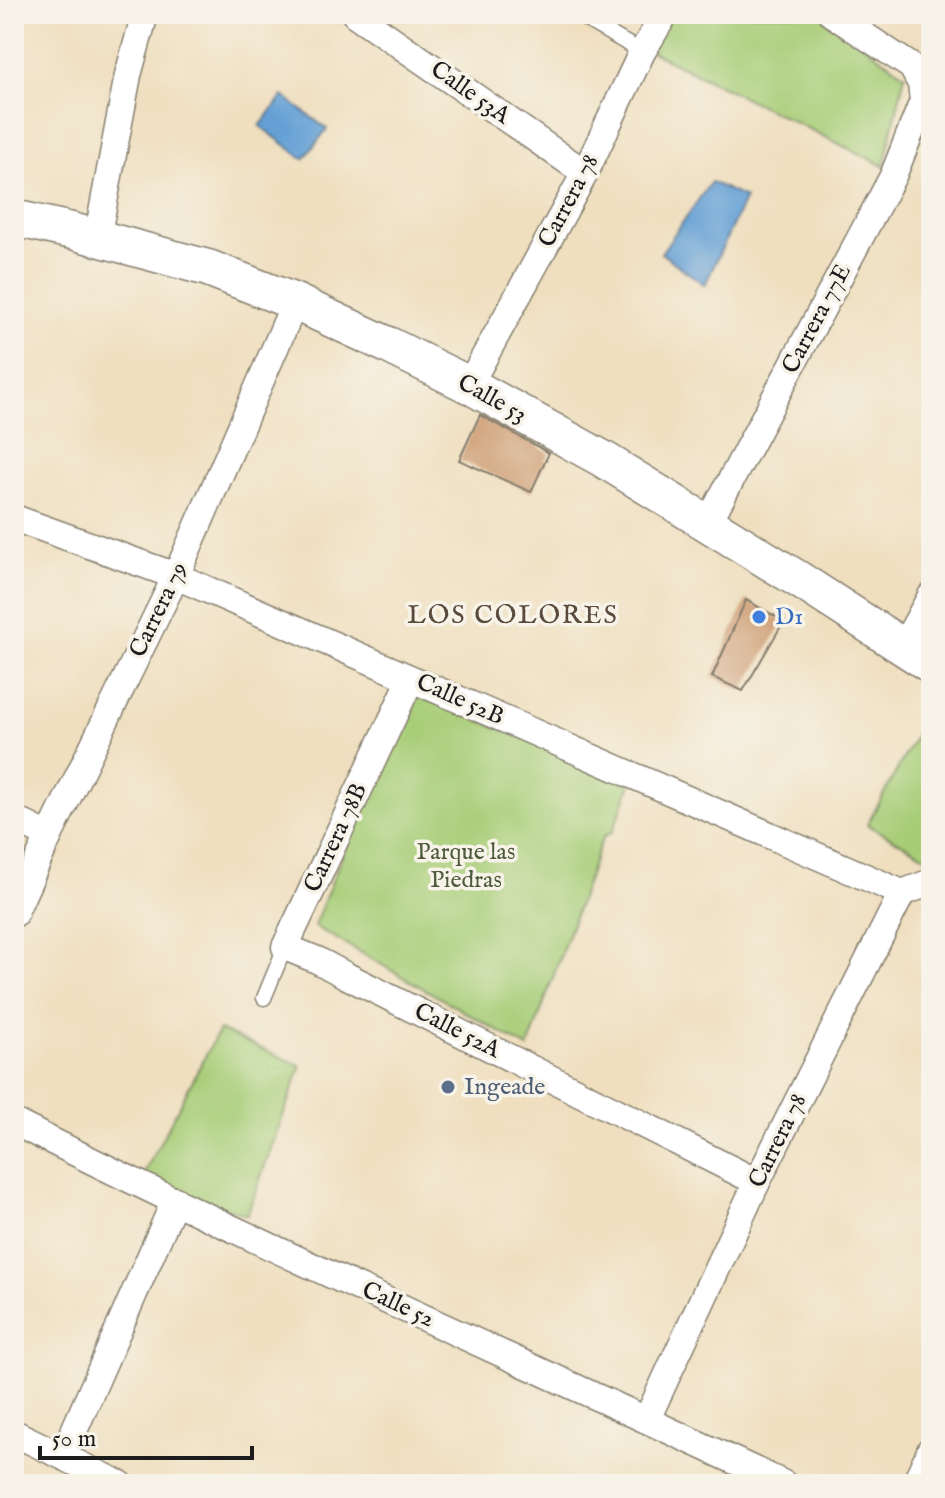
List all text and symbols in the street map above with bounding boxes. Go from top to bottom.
street label: Calle 53A [424,54,517,132]
street label: Carrera 78 [532,149,606,253]
street label: Carrera 77E [775,259,859,379]
street label: Calle 53 [452,367,532,431]
street label: Carrera 79 [123,557,195,663]
district label: LOS COLORES [407,599,619,632]
place label: D1 [775,602,803,633]
marker: D1 [750,608,768,626]
street label: Calle 52B [411,667,509,733]
street label: Carrera 78B [297,778,375,898]
park label: Parque las Piedras [417,837,515,896]
street label: Calle 52A [409,996,506,1066]
place label: Ingeade [464,1072,545,1103]
marker: Ingeade [439,1078,457,1096]
street label: Carrera 78 [742,1089,814,1193]
street label: Calle 52 [357,1275,439,1335]
scale bar [40,1410,252,1460]
text: 50 m [52,1424,96,1455]

